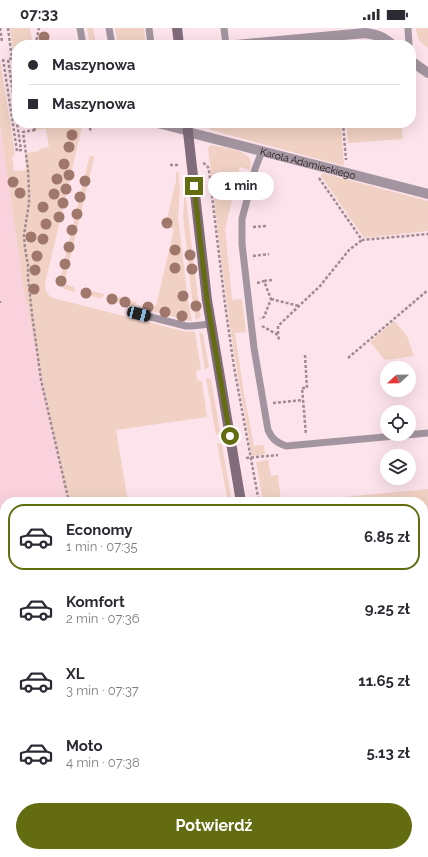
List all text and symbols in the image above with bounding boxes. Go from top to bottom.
text: 07:33 [20,5,58,23]
text: Maszynowa [52,56,135,74]
text: Maszynowa [52,95,135,113]
street label: Karola Adamieckiego [259,145,357,181]
callout: 1 min [208,172,274,200]
route end [185,177,203,195]
text: 1 min [225,178,257,193]
car [126,305,152,323]
north arrow [380,361,416,397]
map controls [380,361,416,485]
button: locate [380,405,416,441]
route start [221,427,239,445]
button: layers [380,449,416,485]
icon: car [18,519,54,555]
text: Economy [66,521,133,539]
text: 6.85 zł [364,528,410,546]
text: 1 min · 07:35 [66,539,138,554]
icon: car [18,591,54,627]
text: Komfort [66,593,125,611]
text: 9.25 zł [365,600,410,618]
text: 2 min · 07:36 [66,611,140,626]
icon: car [18,663,54,699]
text: XL [66,665,84,683]
text: 11.65 zł [358,672,410,690]
text: 3 min · 07:37 [66,683,139,698]
icon: car [18,735,54,771]
text: Moto [66,737,103,755]
text: 5.13 zł [366,744,410,762]
text: 4 min · 07:38 [66,755,140,770]
button: Potwierdź [16,803,412,849]

